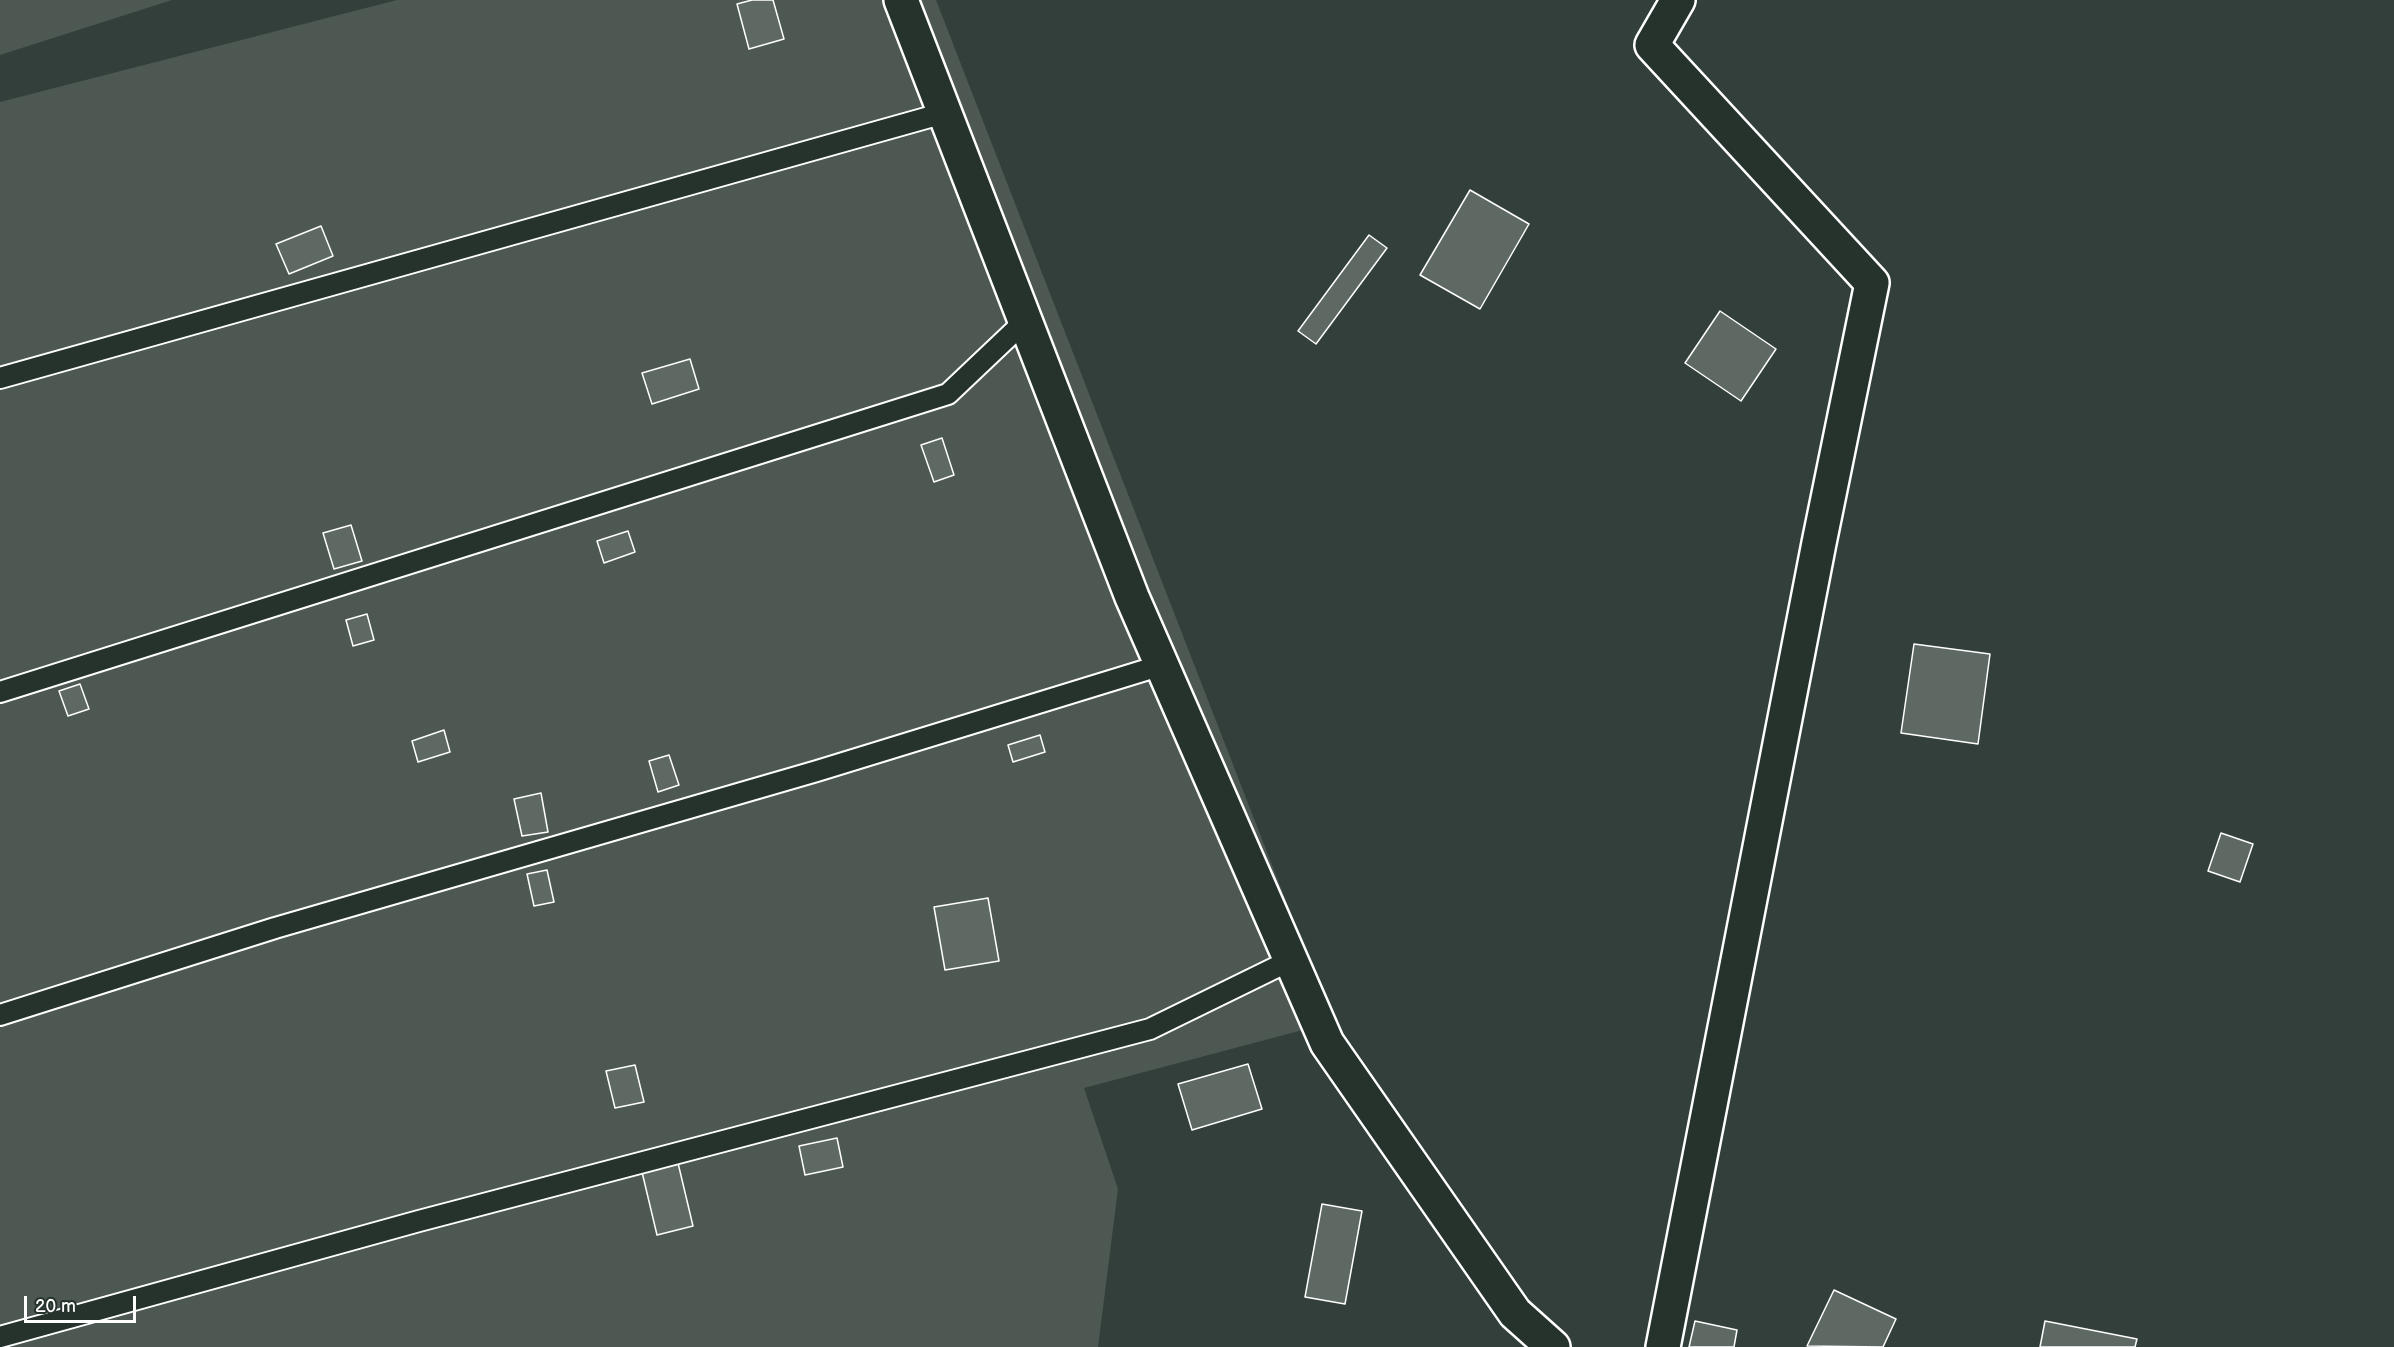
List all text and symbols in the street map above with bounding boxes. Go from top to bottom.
scale bar [27,1284,140,1322]
text: 20 m [35,1296,76,1317]

